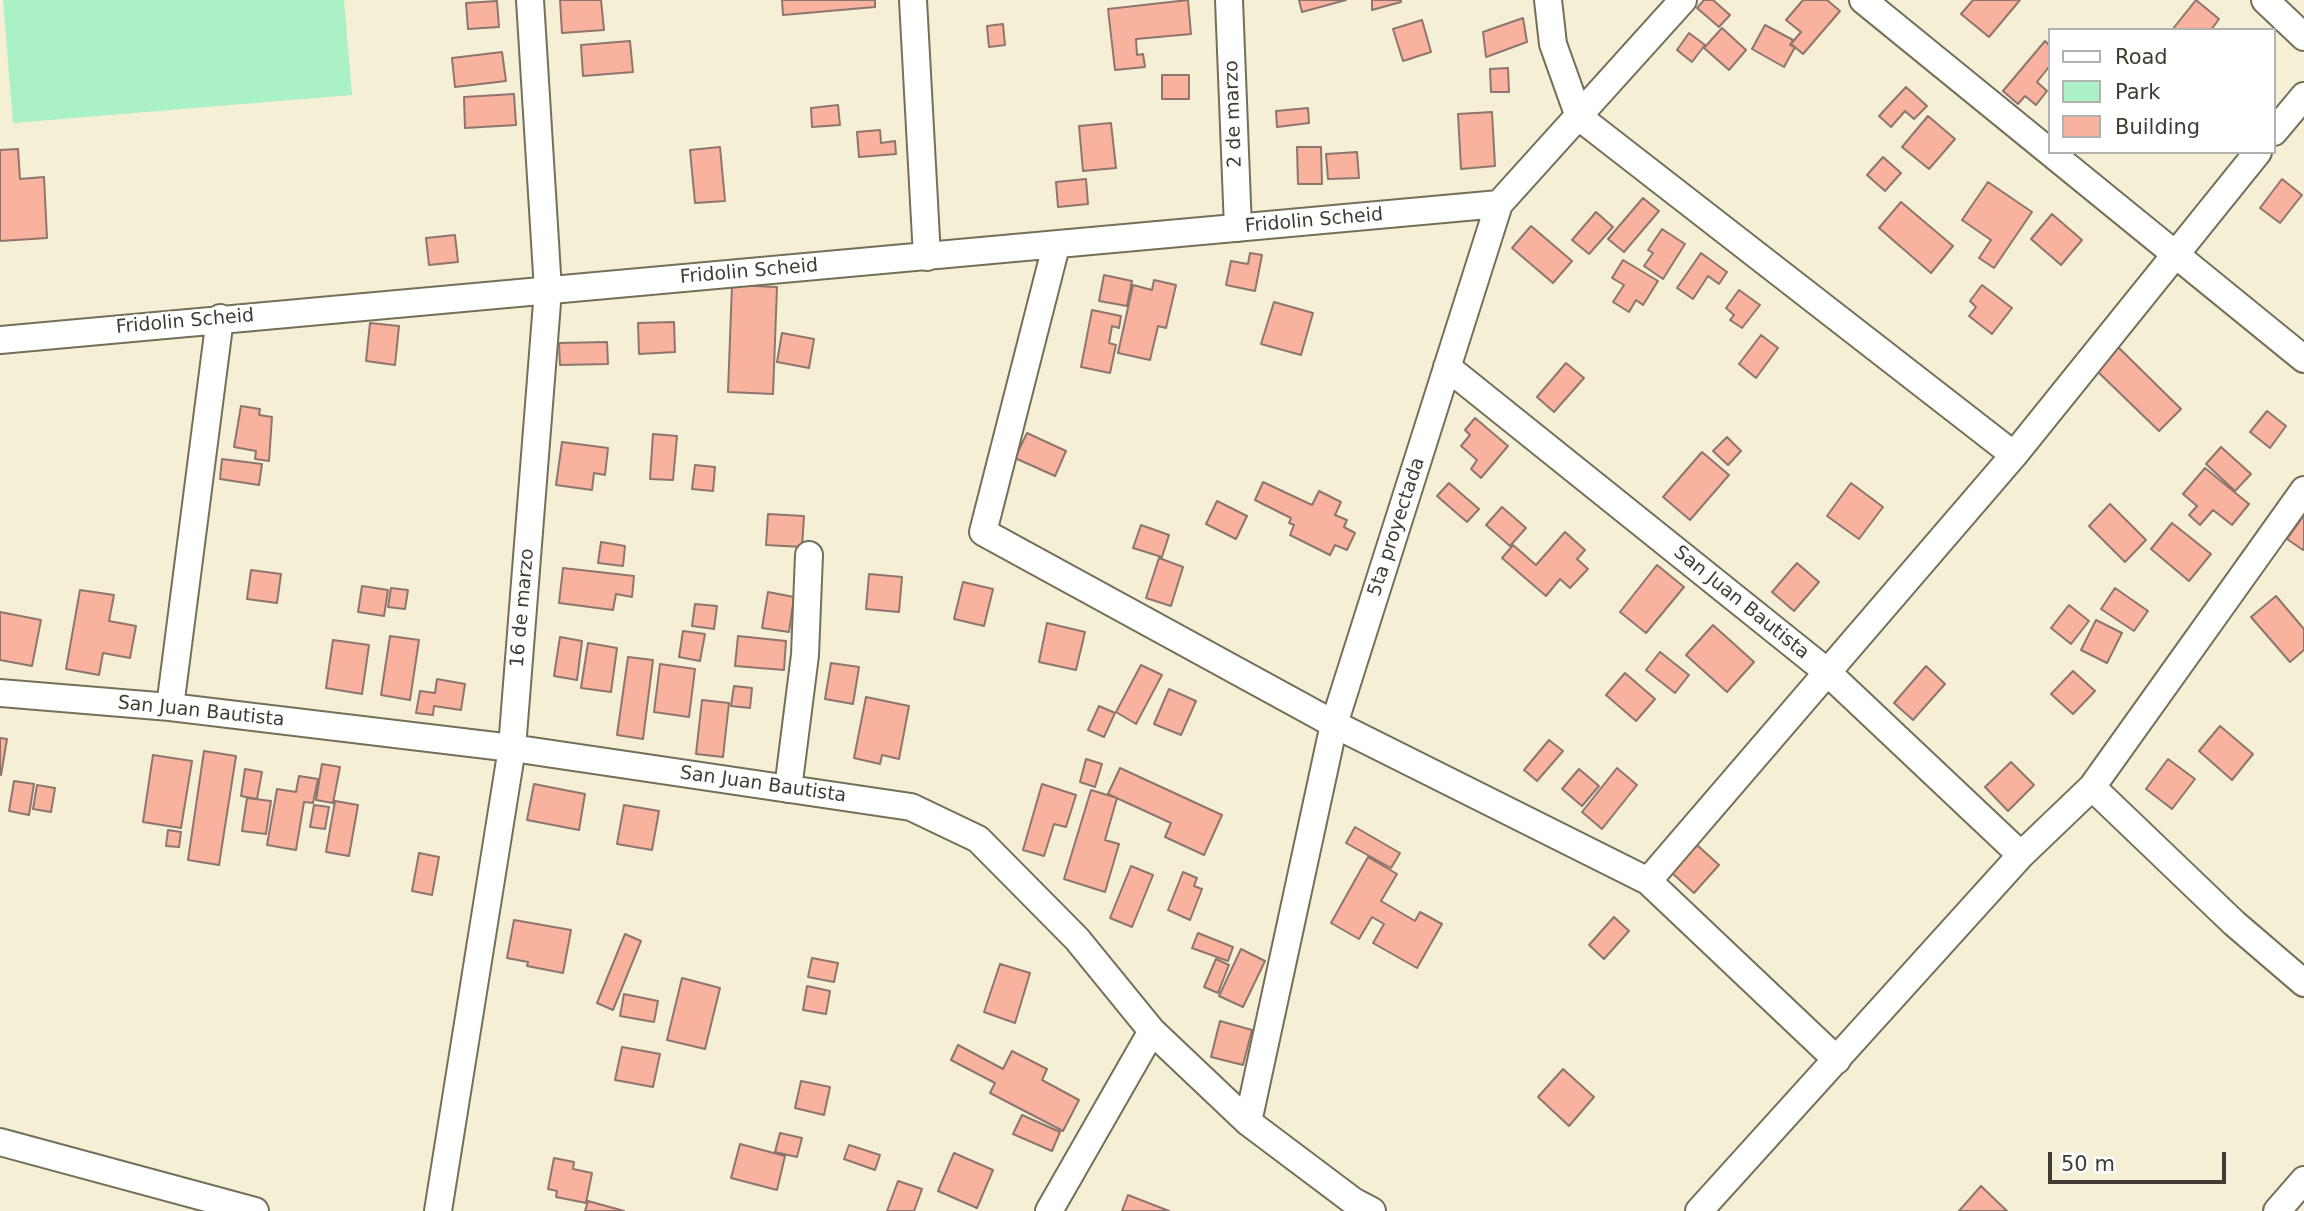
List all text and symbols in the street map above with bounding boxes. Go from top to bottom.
legend [2048,28,2276,154]
text: Road [2115,45,2168,69]
street label: 2 de marzo [1221,60,1247,168]
text: Park [2115,80,2160,104]
text: Building [2115,115,2200,139]
street label: Fridolin Scheid [1244,204,1384,238]
street label: Fridolin Scheid [679,255,819,289]
street label: Fridolin Scheid [115,305,255,339]
street label: 5ta proyectada [1364,455,1430,599]
street label: San Juan Bautista [1669,541,1813,665]
street label: 16 de marzo [506,547,540,669]
street label: San Juan Bautista [116,692,286,732]
street label: San Juan Bautista [678,762,848,808]
scale bar [2052,1138,2230,1182]
text: 50 m [2061,1152,2115,1176]

